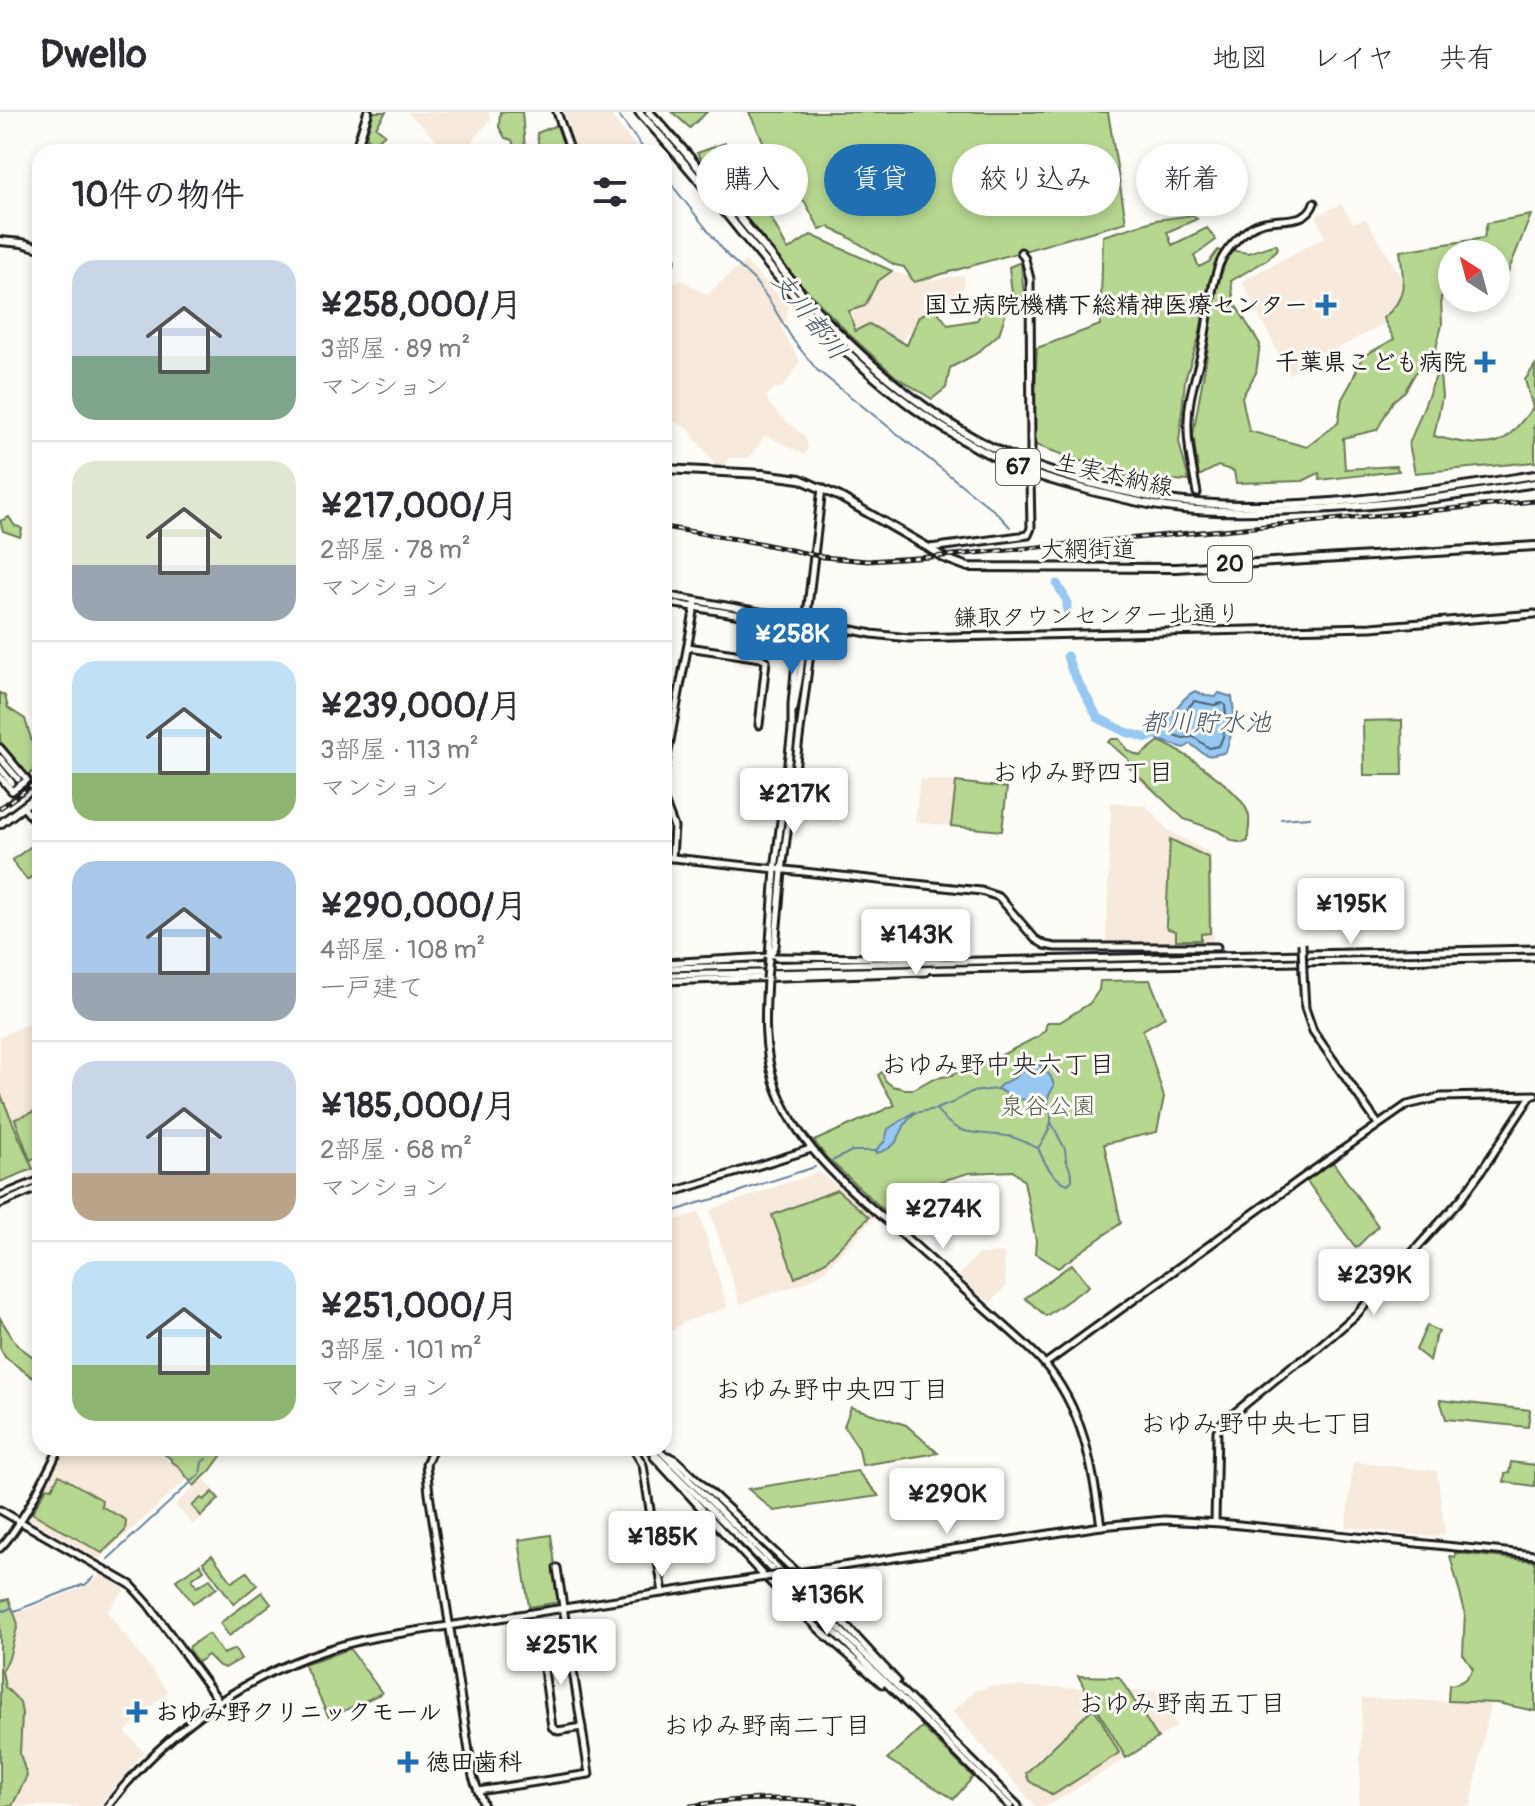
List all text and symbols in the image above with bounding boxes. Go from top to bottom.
text: Dwello [40,31,147,79]
text: 地図 [1212,41,1268,76]
text: レイヤ [1312,41,1395,76]
text: 共有 [1439,41,1495,76]
chip: 購入 [696,144,808,216]
chip: 賃貸 [824,144,936,216]
chip: 絞り込み [952,144,1120,216]
chip: 新着 [1136,144,1248,216]
icon: filters [588,170,632,214]
text: 10件の物件 [72,174,245,217]
north arrow [1438,240,1510,312]
map controls [1438,240,1510,312]
water label: 支川都川 [764,265,854,367]
text: ¥258,000/月 [320,284,523,327]
place label: 国立病院機構下総精神医療センター [924,291,1308,320]
icon: home [136,292,232,388]
marker: 国立病院機構下総精神医療センター [1315,294,1337,316]
text: 3部屋 · 89 m² [320,333,470,365]
place label: 千葉県こども病院 [1275,348,1467,377]
marker: 千葉県こども病院 [1474,351,1496,373]
text: マンション [320,371,449,403]
street label: 生実本納線 [1052,447,1176,503]
road number: 67 [996,449,1040,485]
text: ¥217,000/月 [320,485,518,528]
icon: home [136,493,232,589]
text: 2部屋 · 78 m² [320,534,471,566]
street label: 大網街道 [1040,535,1136,564]
road number: 20 [1208,546,1252,582]
text: マンション [320,572,449,604]
street label: 鎌取タウンセンター北通り [953,599,1241,633]
pin: ¥258K [736,608,848,676]
text: ¥258K [754,618,830,650]
text: ¥239,000/月 [320,685,523,728]
icon: home [136,693,232,789]
water label: 都川貯水池 [1141,707,1272,739]
text: 3部屋 · 113 m² [320,734,479,766]
district label: おゆみ野四丁目 [992,757,1174,789]
pin: ¥217K [738,768,850,836]
text: マンション [320,772,449,804]
text: ¥217K [758,778,830,810]
pin: ¥195K [1295,878,1407,946]
text: ¥290,000/月 [320,885,528,928]
text: ¥195K [1315,888,1387,920]
icon: home [136,893,232,989]
pin: ¥143K [860,909,972,977]
text: ¥143K [879,919,953,951]
text: 4部屋 · 108 m² [320,934,485,966]
text: 一戸建て [320,972,424,1004]
district label: おゆみ野中央六丁目 [881,1049,1115,1081]
text: ¥185,000/月 [320,1085,517,1128]
park label: 泉谷公園 [1000,1092,1096,1121]
icon: home [136,1093,232,1189]
text: 2部屋 · 68 m² [320,1134,472,1166]
text: マンション [320,1172,449,1204]
pin: ¥274K [887,1183,999,1251]
text: ¥274K [904,1193,982,1225]
pin: ¥239K [1318,1249,1430,1317]
text: ¥239K [1336,1259,1412,1291]
text: ¥251,000/月 [320,1285,519,1328]
icon: home [136,1293,232,1389]
text: 3部屋 · 101 m² [320,1334,482,1366]
text: マンション [320,1372,449,1404]
district label: おゆみ野中央四丁目 [715,1374,949,1406]
district label: おゆみ野中央七丁目 [1140,1408,1374,1440]
pin: ¥290K [891,1468,1003,1536]
text: ¥290K [907,1478,987,1510]
pin: ¥185K [606,1511,718,1579]
text: ¥185K [626,1521,698,1553]
pin: ¥136K [771,1569,883,1637]
text: ¥136K [790,1579,864,1611]
pin: ¥251K [505,1619,617,1687]
text: ¥251K [525,1629,597,1661]
district label: おゆみ野南五丁目 [1078,1688,1286,1720]
place label: おゆみ野クリニックモール [155,1698,442,1727]
marker: おゆみ野クリニックモール [126,1701,148,1723]
district label: おゆみ野南二丁目 [663,1710,871,1742]
place label: 徳田歯科 [426,1748,522,1777]
marker: 徳田歯科 [397,1751,419,1773]

